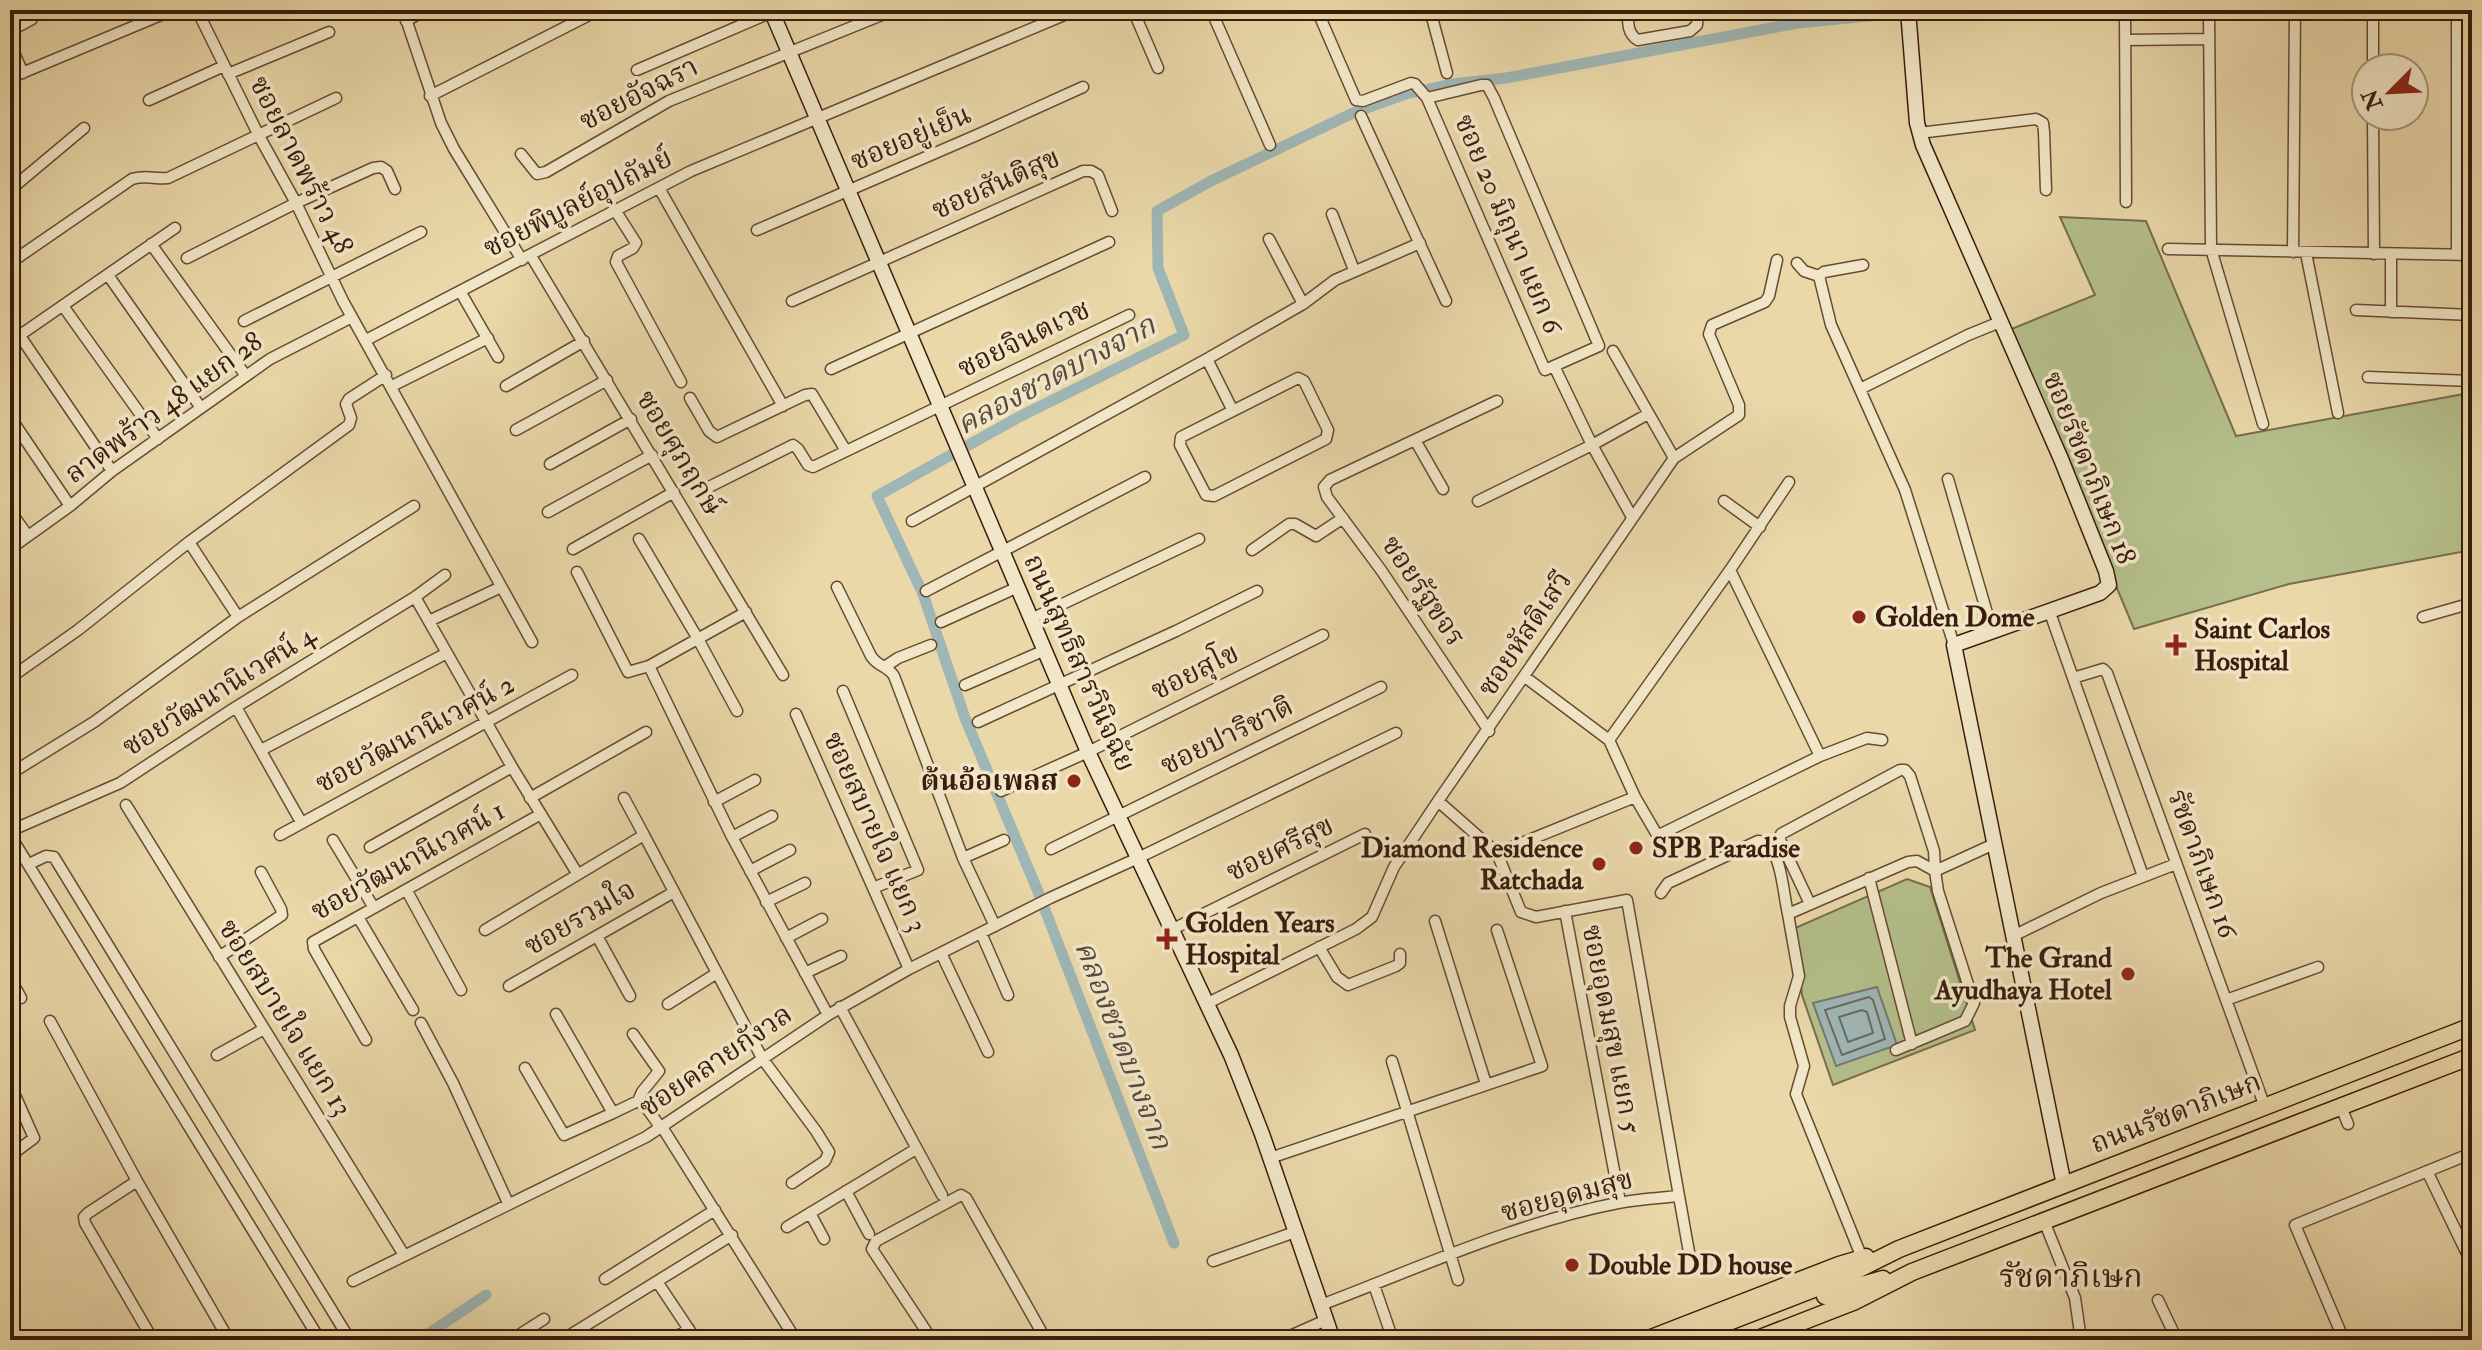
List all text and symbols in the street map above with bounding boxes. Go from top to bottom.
street label: ซอยอัจฉรา [574,49,704,139]
north arrow [2350,52,2430,132]
street label: ซอยลาดพร้าว 48 [241,70,361,260]
text: N [2356,85,2390,115]
street label: ซอยอยู่เย็น [845,97,977,179]
street label: ซอย 20 มิถุนา แยก 6 [1446,109,1571,341]
street label: ซอยพิบูลย์อุปถัมย์ [478,140,678,266]
street label: ซอยสันติสุข [927,140,1065,228]
street label: ซอยจินตเวช [952,292,1096,386]
water label: คลองชวดบางจาก [950,307,1163,443]
street label: ลาดพร้าว 48 แยก 28 [58,324,270,492]
street label: ซอยรัชดาภิเษก 18 [2034,366,2144,570]
street label: ซอยศุภฤกษ์ [628,384,730,522]
street label: ซอยรัฐขจร [1373,529,1473,653]
street label: ถนนสุทธิสารวินิจฉัย [1015,549,1143,777]
street label: ซอยหัสดิเสวี [1470,565,1580,703]
place label: Golden Dome [1875,600,2035,635]
marker: Golden Dome [1850,608,1868,626]
place label: Saint Carlos Hospital [2194,612,2331,679]
street label: ซอยวัฒนานิเวศน์ 4 [116,616,324,765]
street label: ซอยสุโข [1144,633,1245,708]
marker: Saint Carlos Hospital [2165,634,2187,656]
street label: ซอยวัฒนานิเวศน์ 2 [309,667,521,801]
street label: ซอยปาริชาติ [1155,689,1299,783]
street label: ซอยสบายใจ แยก 3 [815,725,938,938]
place label: ต้นอ้อเพลส [921,764,1058,799]
marker: ต้นอ้อเพลส [1065,772,1083,790]
street label: รัชดาภิเษก 16 [2159,785,2246,945]
street label: ซอยวัฒนานิเวศน์ 1 [305,793,511,929]
street label: ซอยศรีสุข [1221,808,1339,890]
place label: Diamond Residence Ratchada [1361,831,1584,898]
place label: SPB Paradise [1652,831,1800,866]
marker: SPB Paradise [1627,839,1645,857]
marker: Diamond Residence Ratchada [1590,855,1608,873]
street label: ซอยรวมใจ [517,870,642,964]
place label: Golden Years Hospital [1185,906,1335,973]
street label: ซอยสบายใจ แยก 13 [210,911,362,1123]
street label: ซอยอุดมสุข แยก 5 [1574,922,1648,1137]
marker: Golden Years Hospital [1156,928,1178,950]
water label: คลองชวดบางจาก [1066,936,1180,1155]
place label: The Grand Ayudhaya Hotel [1934,941,2113,1008]
marker: The Grand Ayudhaya Hotel [2119,965,2137,983]
street label: ซอยคลายกังวล [633,997,799,1125]
street label: ถนนรัชดาภิเษก [2086,1064,2266,1162]
street label: ซอยอุดมสุข [1497,1162,1637,1230]
place label: Double DD house [1588,1248,1792,1283]
marker: Double DD house [1563,1256,1581,1274]
district label: รัชดาภิเษก [1999,1257,2143,1297]

